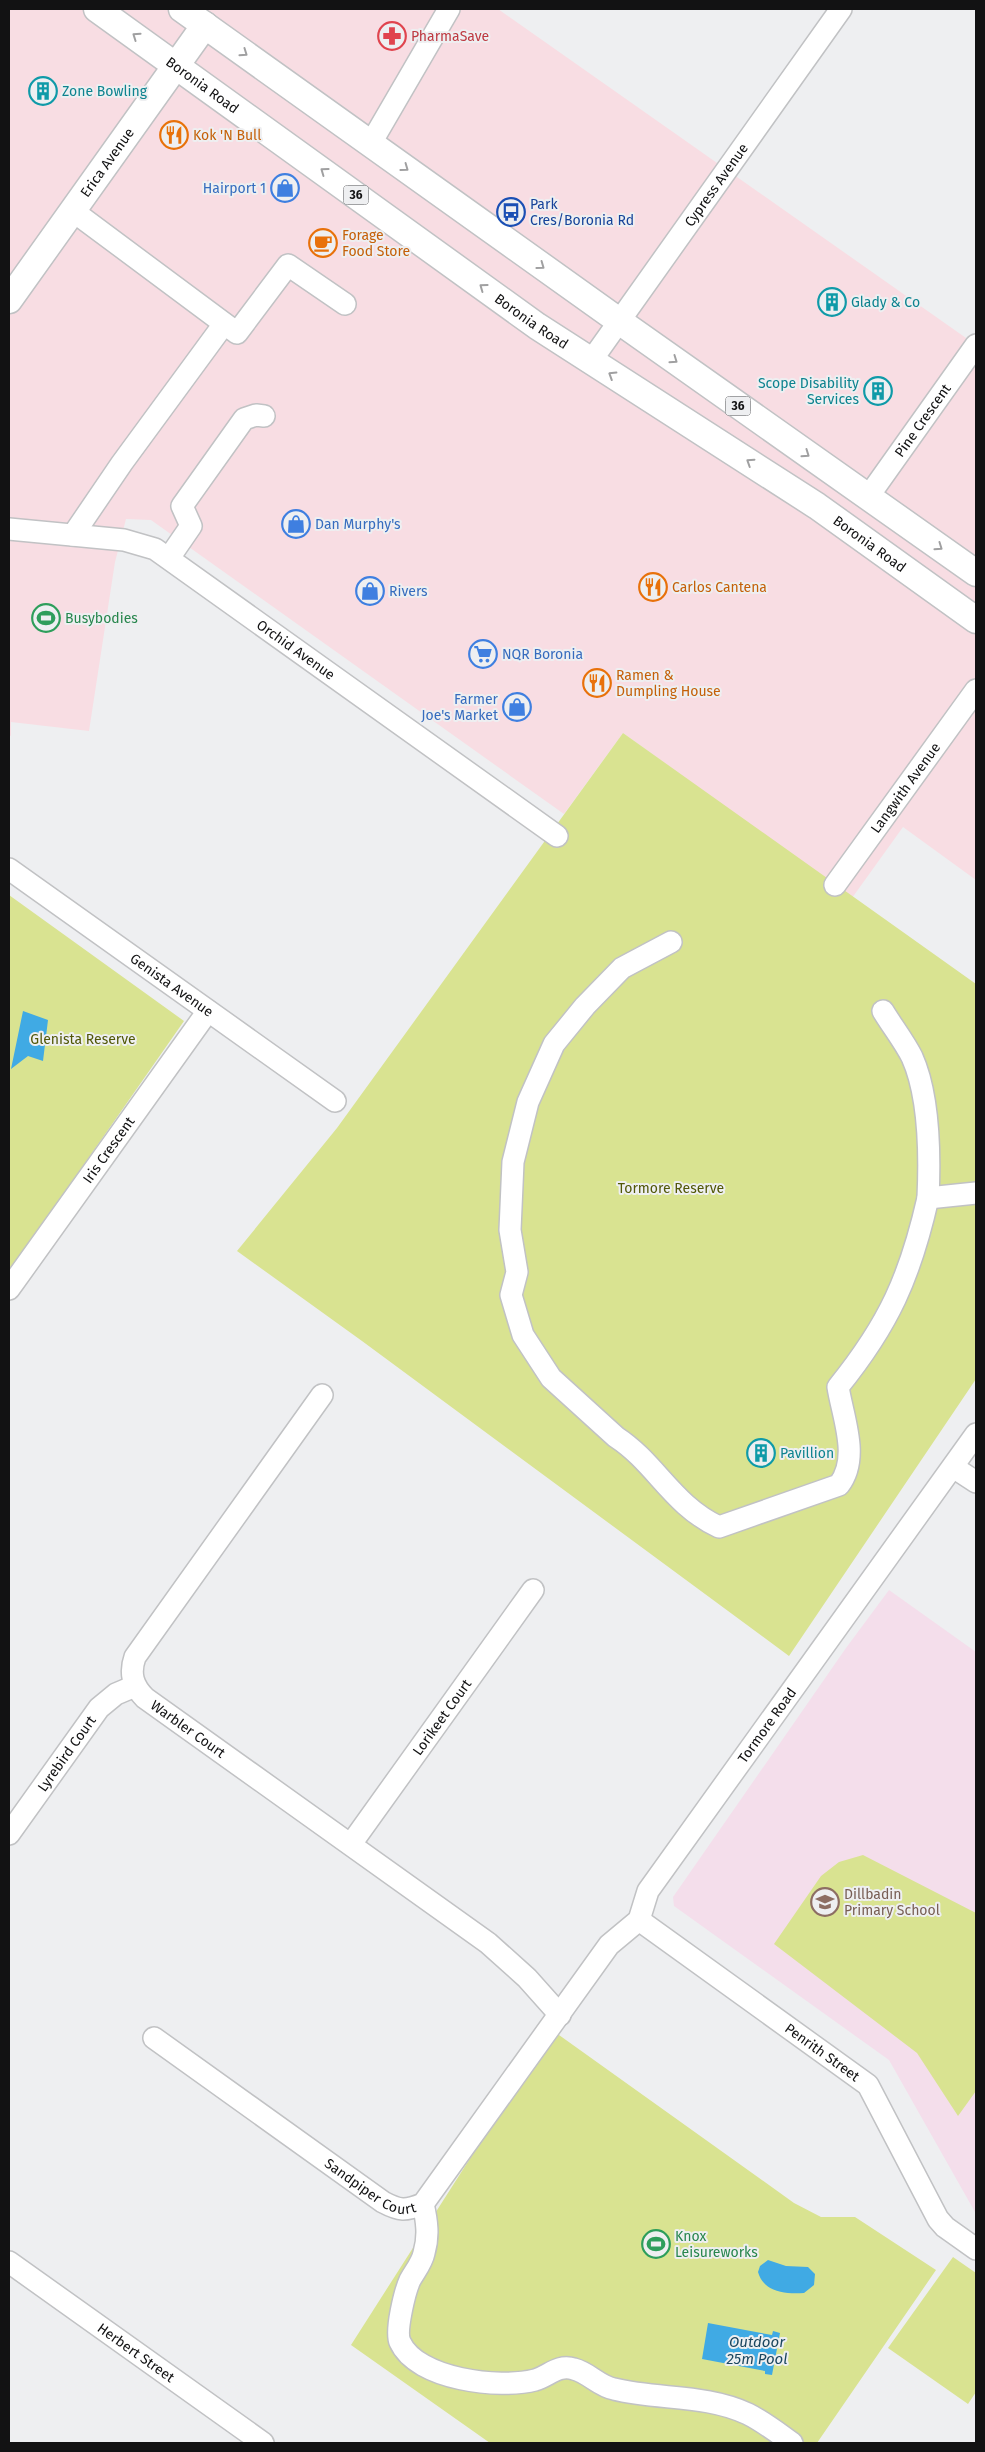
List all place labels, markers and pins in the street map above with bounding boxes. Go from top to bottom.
pharmacy icon: PharmaSave [377,21,407,51]
place label: PharmaSave [411,28,489,45]
building icon: Zone Bowling [28,76,58,106]
place label: Zone Bowling [62,83,148,100]
restaurant icon: Kok 'N Bull [159,120,189,150]
place label: Kok 'N Bull [193,127,261,144]
shop icon: Hairport 1 [270,173,300,203]
place label: Hairport 1 [203,180,266,197]
place label: Park Cres/Boronia Rd [530,196,634,229]
bus stop icon: Park Cres/Boronia Rd [496,197,526,227]
place label: Forage Food Store [342,227,410,260]
cafe icon: Forage Food Store [308,228,338,258]
building icon: Glady & Co [817,287,847,317]
place label: Glady & Co [851,294,920,311]
place label: Scope Disability Services [758,375,859,408]
building icon: Scope Disability Services [863,376,893,406]
shop icon: Dan Murphy's [281,509,311,539]
place label: Dan Murphy's [315,516,401,533]
restaurant icon: Carlos Cantena [638,572,668,602]
shop icon: Rivers [355,576,385,606]
place label: Carlos Cantena [672,579,767,596]
place label: Rivers [389,583,428,600]
sports icon: Busybodies [31,603,61,633]
place label: Busybodies [65,610,138,627]
supermarket icon: NQR Boronia [468,639,498,669]
place label: NQR Boronia [502,646,583,663]
place label: Ramen & Dumpling House [616,667,721,700]
restaurant icon: Ramen & Dumpling House [582,668,612,698]
place label: Farmer Joe's Market [421,691,499,724]
shop icon: Farmer Joe's Market [502,692,532,722]
building icon: Pavillion [746,1438,776,1468]
place label: Pavillion [780,1445,834,1462]
place label: Dillbadin Primary School [844,1886,940,1919]
school or university icon: Dillbadin Primary School [810,1887,840,1917]
place label: Knox Leisureworks [675,2228,758,2261]
sports icon: Knox Leisureworks [641,2229,671,2259]

